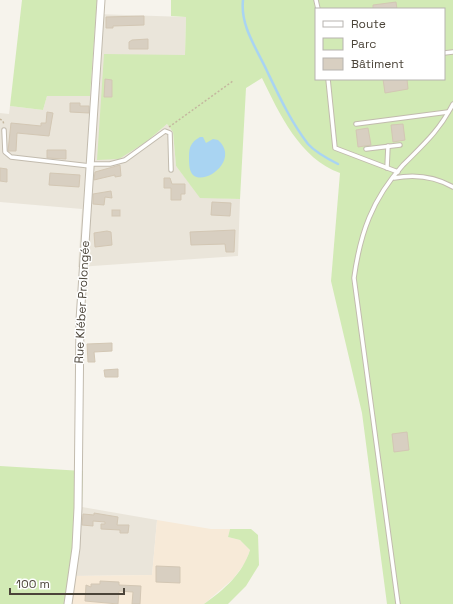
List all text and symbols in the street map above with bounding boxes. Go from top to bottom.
legend [315,8,445,80]
text: Route [351,16,386,32]
text: Parc [351,36,376,52]
text: Bâtiment [351,56,404,72]
street label: Rue Kléber Prolongée [71,240,93,364]
scale bar [10,570,124,596]
text: 100 m [16,576,50,592]

